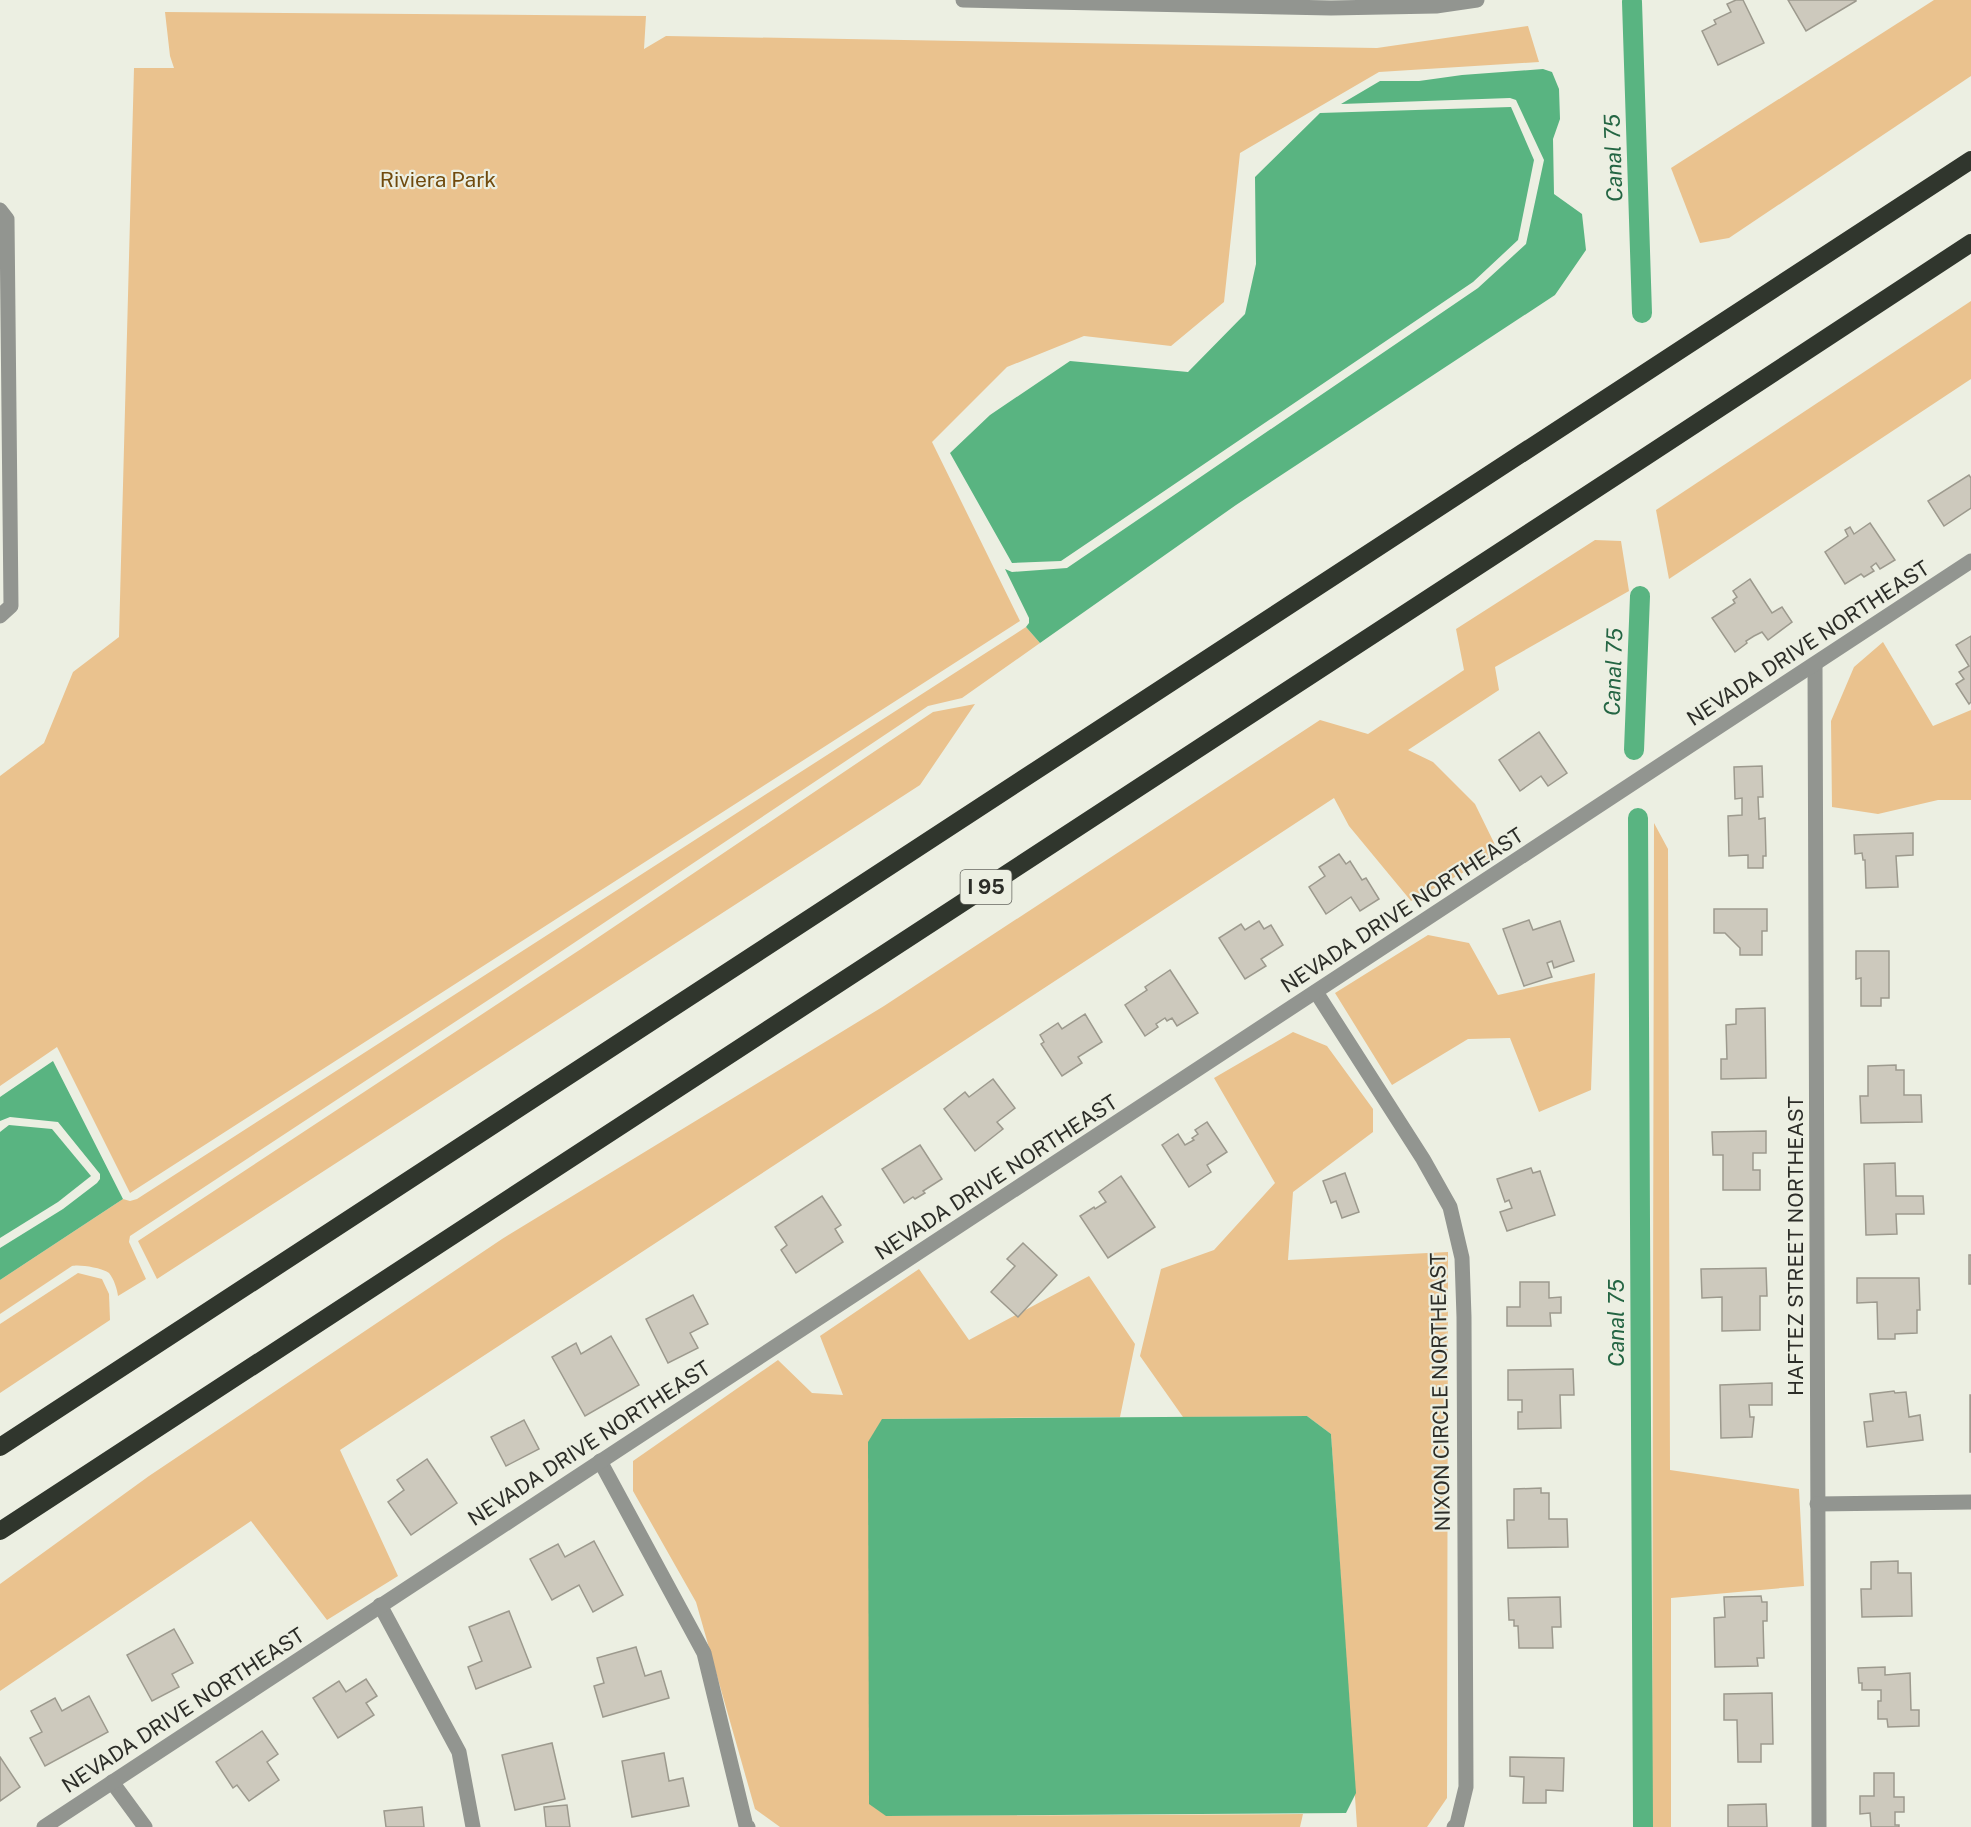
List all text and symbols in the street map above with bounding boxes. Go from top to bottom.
water label: Canal 75 [1598,113,1628,203]
park label: Riviera Park [380,167,496,192]
street label: NEVADA DRIVE NORTHEAST [1682,555,1934,731]
water label: Canal 75 [1598,627,1628,717]
street label: NEVADA DRIVE NORTHEAST [1276,822,1528,998]
road number: I 95 [960,870,1012,904]
street label: NEVADA DRIVE NORTHEAST [870,1089,1122,1265]
street label: HAFTEZ STREET NORTHEAST [1783,1096,1808,1396]
street label: NIXON CIRCLE NORTHEAST [1425,1252,1455,1532]
water label: Canal 75 [1603,1278,1629,1367]
street label: NEVADA DRIVE NORTHEAST [463,1355,715,1531]
street label: NEVADA DRIVE NORTHEAST [57,1622,309,1798]

